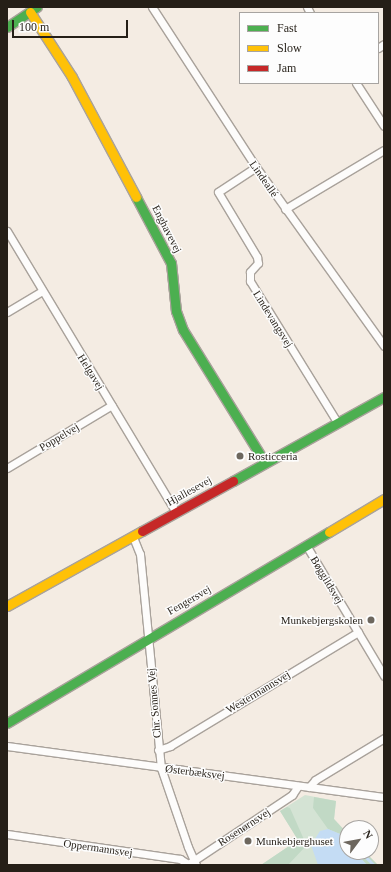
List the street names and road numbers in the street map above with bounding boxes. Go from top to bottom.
street label: Lindeallé [247,158,281,200]
street label: Enghavevej [149,203,185,255]
street label: Lindevangsvej [250,288,296,350]
street label: Helgavej [75,352,107,392]
street label: Poppelvej [37,420,81,454]
street label: Hjallesevej [164,473,214,509]
street label: Bøggildsvej [308,554,346,606]
street label: Fengersvej [165,582,213,618]
street label: Chr. Sonnes Vej [144,667,164,739]
street label: Westermannsvej [224,668,292,716]
street label: Østerbæksvej [164,762,226,782]
street label: Rosenørnsvej [215,805,273,849]
street label: Oppermannsvej [63,837,133,859]

